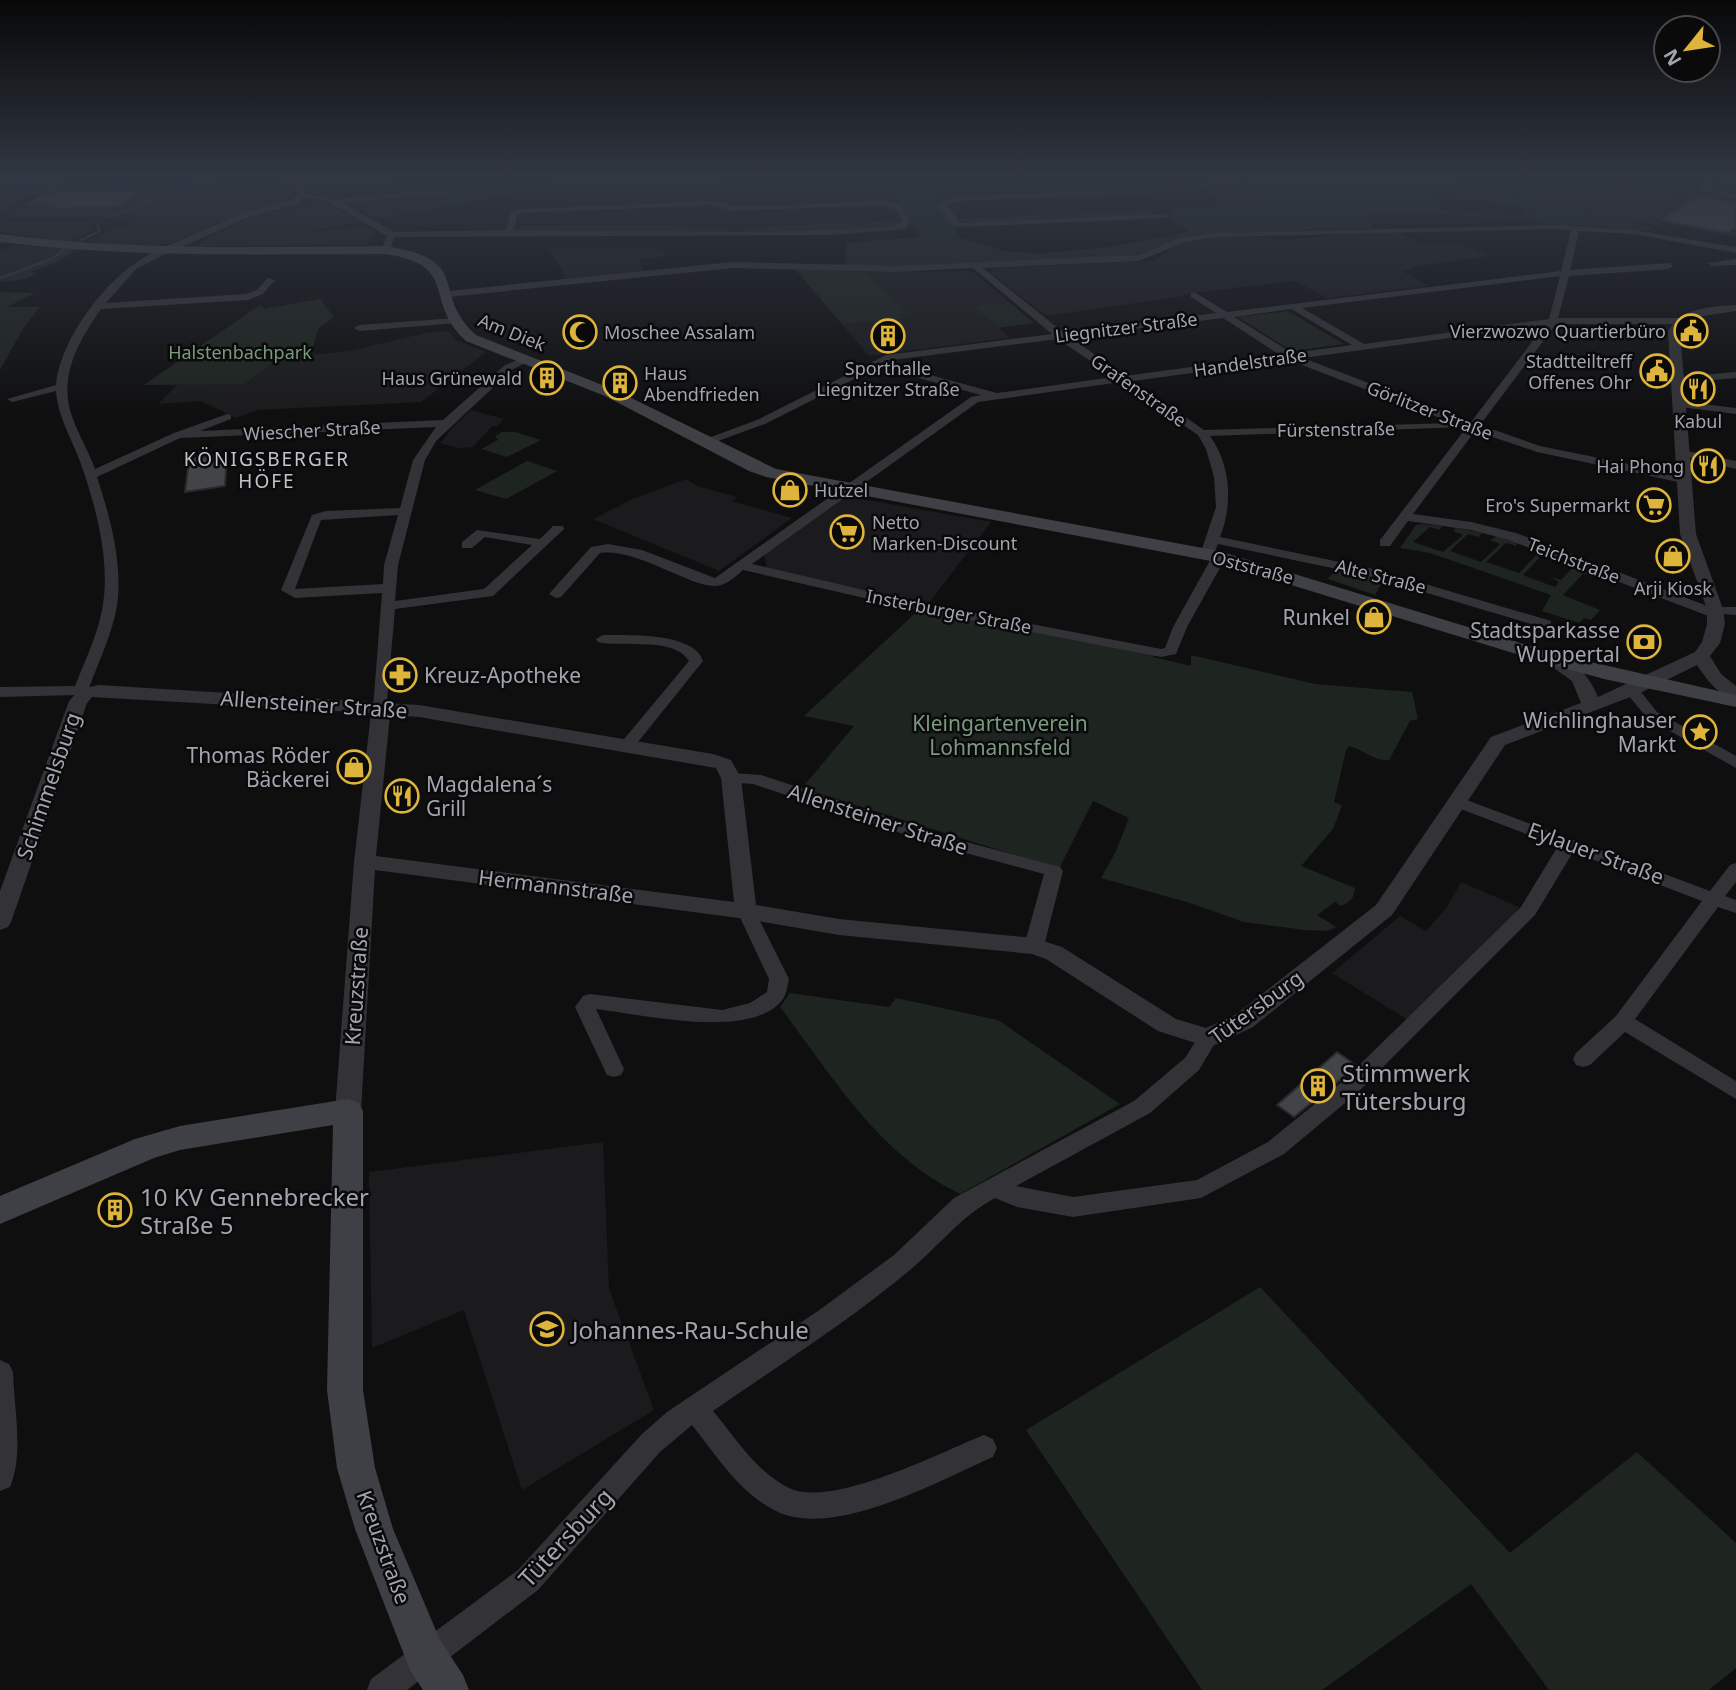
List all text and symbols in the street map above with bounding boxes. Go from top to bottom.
north arrow [1652,14,1722,84]
text: N [1657,44,1687,71]
street label: Liegnitzer Straße [1053,306,1199,348]
street label: Am Diek [475,308,550,356]
public building icon: Vierzwozwo Quartierbüro [1672,312,1710,350]
mosque icon: Moschee Assalam [561,313,599,351]
building icon: Sporthalle Liegnitzer Straße [869,317,907,355]
place label: Vierzwozwo Quartierbüro [1450,319,1666,343]
place label: Moschee Assalam [604,320,755,344]
park label: Halstenbachpark [168,340,312,364]
street label: Handelstraße [1192,342,1308,382]
street label: Grafenstraße [1086,348,1192,432]
place label: Stadtteiltreff Offenes Ohr [1526,349,1634,394]
public building icon: Stadtteiltreff Offenes Ohr [1638,352,1676,390]
place label: Sporthalle Liegnitzer Straße [816,356,960,401]
building icon: Haus Grünewald [528,359,566,397]
place label: Haus Abendfrieden [644,361,760,406]
building icon: Haus Abendfrieden [601,364,639,402]
place label: Haus Grünewald [382,366,522,390]
restaurant icon: Kabul [1679,370,1717,408]
street label: Görlitzer Straße [1364,375,1496,445]
place label: Kabul [1674,409,1722,433]
street label: Wiescher Straße [243,414,381,446]
street label: Fürstenstraße [1277,416,1395,442]
district label: KÖNIGSBERGER HÖFE [184,446,350,494]
restaurant icon: Hai Phong [1689,447,1727,485]
place label: Hai Phong [1596,454,1684,478]
shop icon: Hutzel [771,471,809,509]
place label: Hutzel [814,478,868,502]
supermarket icon: Ero's Supermarkt [1635,486,1673,524]
place label: Ero's Supermarkt [1485,493,1630,517]
place label: Netto Marken-Discount [872,510,1018,555]
supermarket icon: Netto Marken-Discount [828,513,866,551]
street label: Teichstraße [1524,531,1624,589]
shop icon: Arji Kiosk [1654,537,1692,575]
street label: Oststraße [1210,545,1296,589]
street label: Alte Straße [1333,553,1429,599]
place label: Arji Kiosk [1634,576,1712,600]
street label: Insterburger Straße [864,583,1034,639]
shop icon: Runkel [1355,598,1393,636]
place label: Runkel [1283,603,1350,631]
place label: Stadtsparkasse Wuppertal [1470,616,1620,668]
bank icon: Stadtsparkasse Wuppertal [1625,623,1663,661]
pharmacy icon: Kreuz-Apotheke [381,656,419,694]
place label: Kreuz-Apotheke [424,661,581,689]
street label: Allensteiner Straße [220,684,408,724]
place label: Wichlinghauser Markt [1523,706,1676,758]
street label: Schimmelsburg [10,709,86,863]
park label: Kleingartenverein Lohmannsfeld [912,709,1088,761]
place icon: Wichlinghauser Markt [1681,713,1719,751]
place label: Thomas Röder Bäckerei [187,741,330,793]
shop icon: Thomas Röder Bäckerei [335,748,373,786]
place label: Magdalena´s Grill [426,770,552,822]
restaurant icon: Magdalena´s Grill [383,777,421,815]
street label: Allensteiner Straße [785,777,971,861]
street label: Eylauer Straße [1524,815,1668,891]
street label: Hermannstraße [477,863,635,909]
street label: Kreuzstraße [338,926,374,1046]
street label: Tütersburg [1204,964,1308,1050]
place label: Stimmwerk Tütersburg [1342,1056,1470,1117]
building icon: Stimmwerk Tütersburg [1299,1067,1337,1105]
place label: 10 KV Gennebrecker Straße 5 [140,1180,369,1241]
building icon: 10 KV Gennebrecker Straße 5 [96,1191,134,1229]
school or university icon: Johannes-Rau-Schule [528,1310,566,1348]
place label: Johannes-Rau-Schule [570,1313,809,1346]
street label: Tütersburg [510,1480,620,1594]
street label: Kreuzstraße [351,1486,417,1608]

